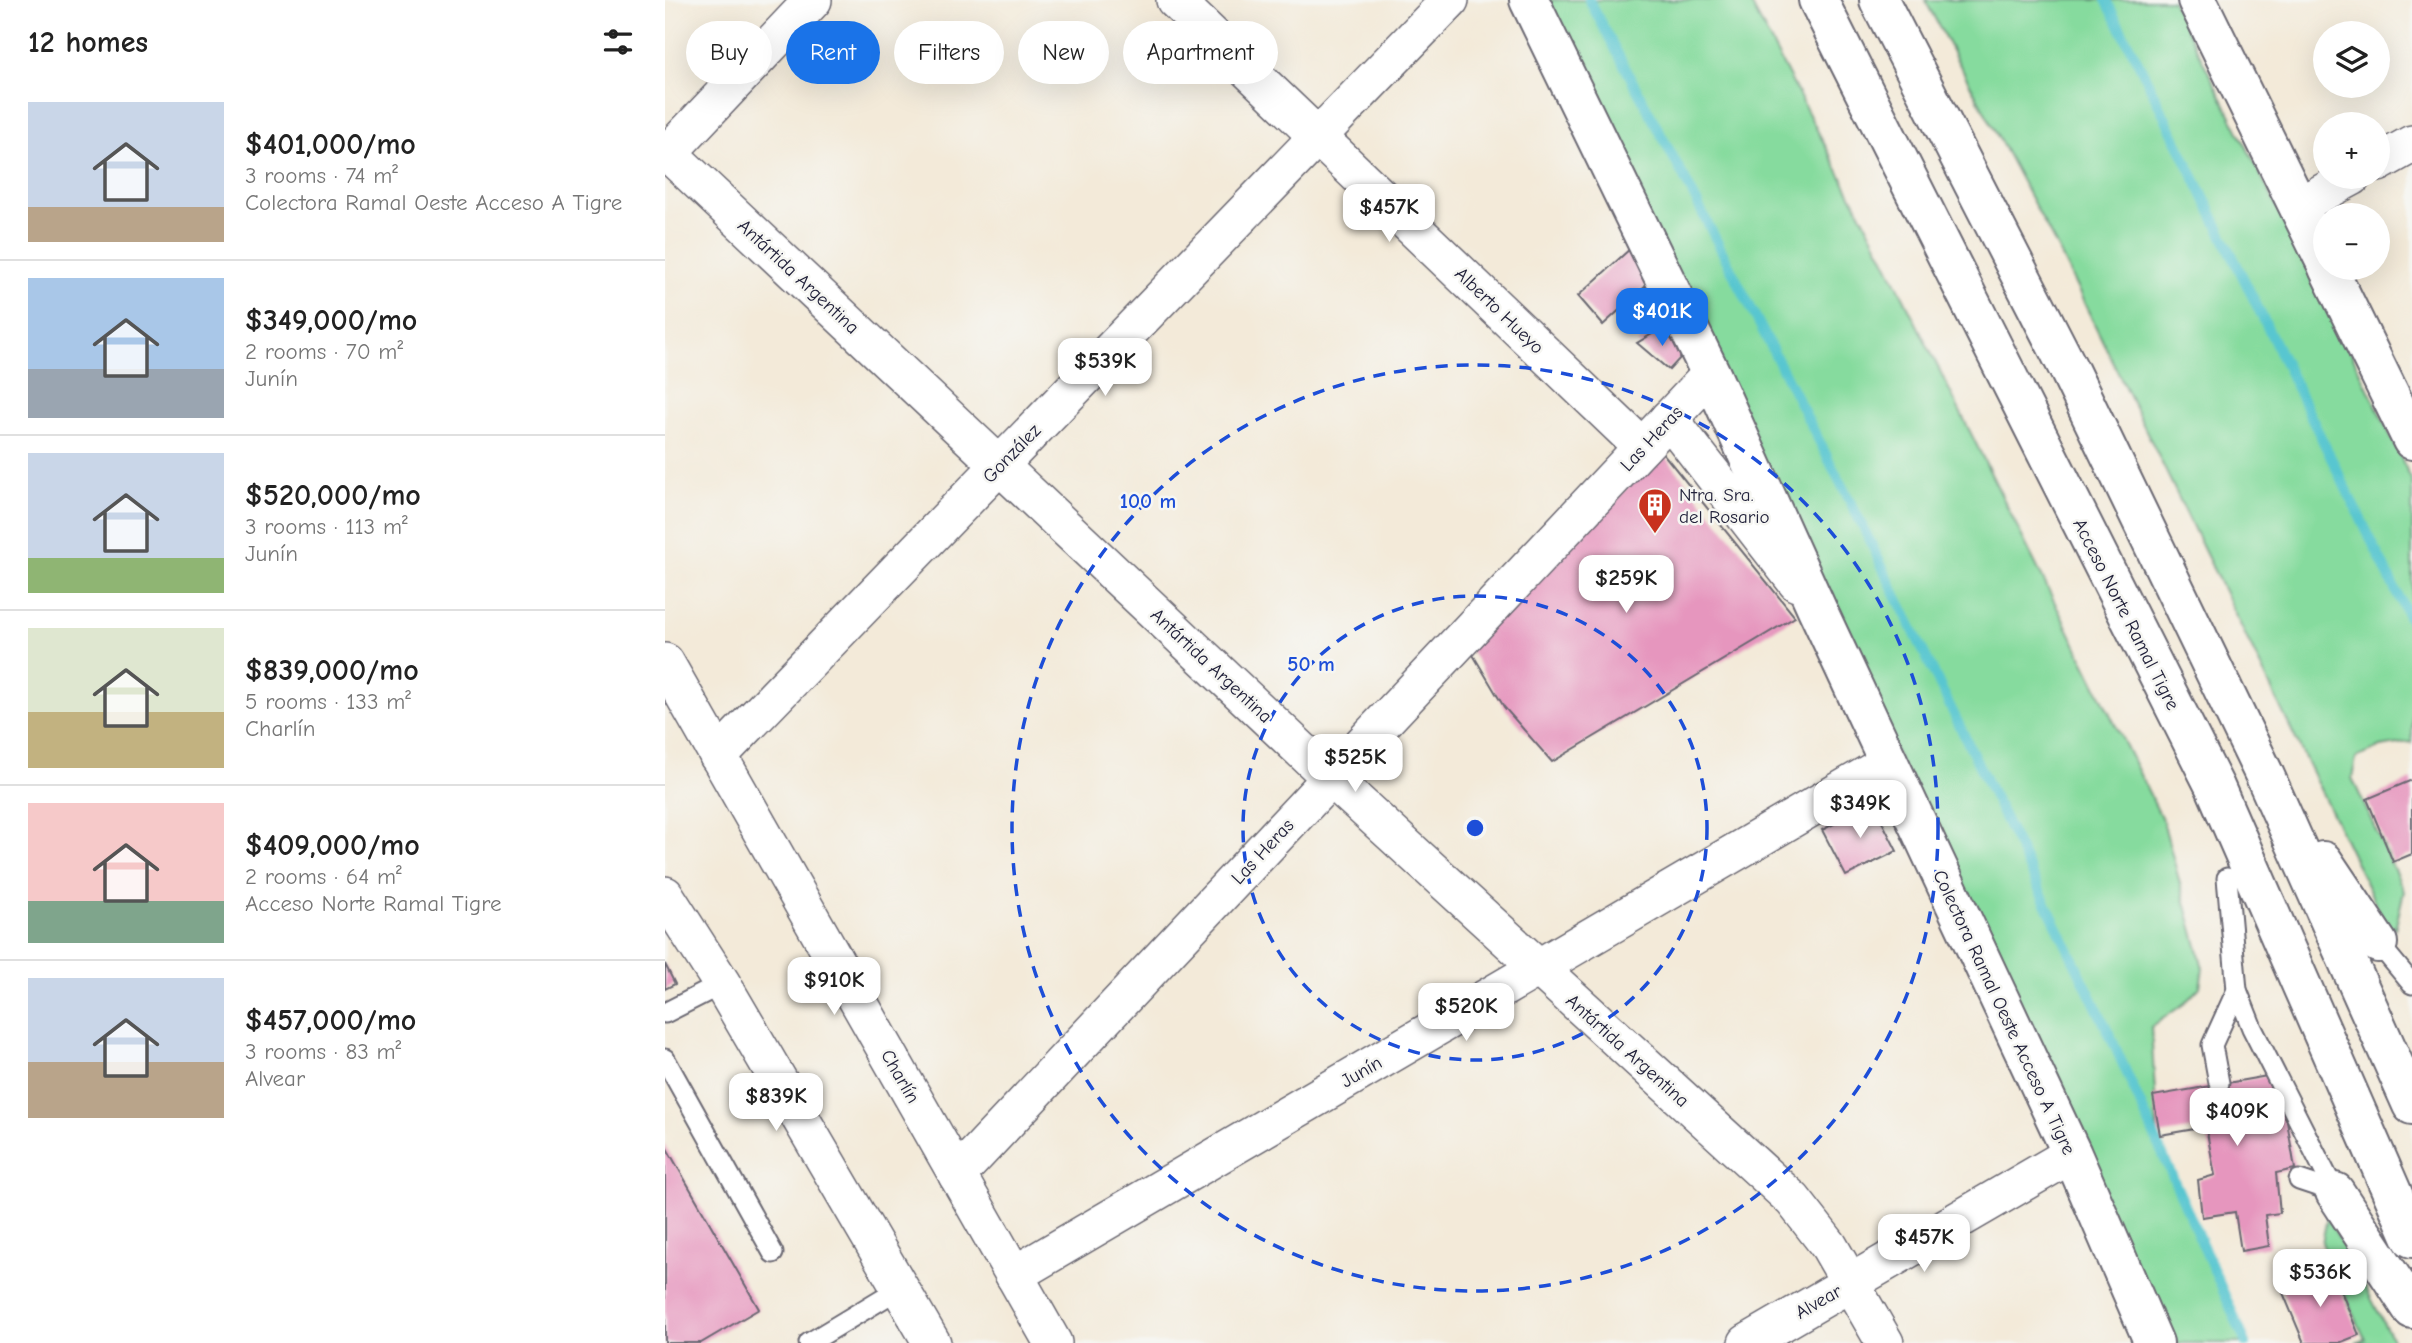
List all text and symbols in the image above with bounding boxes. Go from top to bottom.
chip: Buy [686,21,772,84]
chip: Rent [786,21,880,84]
chip: Filters [894,21,1004,84]
chip: New [1018,21,1109,84]
chip: Apartment [1123,21,1278,84]
map controls [2313,21,2390,280]
button: layers [2313,21,2390,98]
icon: filters [599,23,637,61]
text: 12 homes [28,25,148,60]
button: + [2313,112,2390,189]
text: $401,000/mo [245,127,416,162]
icon: home [84,130,168,214]
text: 3 rooms · 74 m² [245,162,398,189]
pin: $457K [1340,184,1438,244]
text: Colectora Ramal Oeste Acceso A Tigre [245,189,622,216]
text: $457K [1359,193,1419,220]
button: − [2313,203,2390,280]
street label: Antártida Argentina [733,215,864,339]
street label: Alberto Hueyo [1450,263,1548,359]
pin: $401K [1613,288,1711,348]
text: $401K [1632,297,1692,324]
text: $349,000/mo [245,303,417,338]
icon: home [84,306,168,390]
text: 2 rooms · 70 m² [245,338,403,365]
pin: $539K [1056,338,1154,398]
text: $539K [1074,347,1136,374]
text: Junín [245,365,298,392]
street label: Las Heras [1616,401,1688,476]
street label: González [978,420,1045,488]
text: $520,000/mo [245,478,421,513]
icon: home [84,481,168,565]
place label: Ntra. Sra. del Rosario [1679,484,1770,528]
building icon: Ntra. Sra. del Rosario [1636,486,1674,535]
text: 100 m [1120,489,1176,513]
text: 3 rooms · 113 m² [245,513,408,540]
street label: Acceso Norte Ramal Tigre [2068,515,2184,714]
text: Junín [245,540,298,567]
pin: $259K [1577,556,1675,615]
text: $259K [1595,564,1657,591]
street label: Antártida Argentina [1146,604,1277,728]
text: 50 m [1287,652,1335,676]
text: $839,000/mo [245,653,419,688]
icon: home [84,656,168,740]
text: 5 rooms · 133 m² [245,688,411,715]
text: Charlín [245,715,315,742]
pin: $525K [1306,734,1404,794]
text: $525K [1324,743,1386,770]
pin: $349K [1811,780,1909,840]
text: $349K [1830,789,1890,816]
street label: Las Heras [1227,814,1299,889]
centre of rings [1463,816,1487,840]
text: $409,000/mo [245,828,420,863]
icon: home [84,831,168,915]
text: 2 rooms · 64 m² [245,863,402,890]
street label: Colectora Ramal Oeste Acceso A Tigre [1928,867,2080,1158]
text: Acceso Norte Ramal Tigre [245,890,502,917]
pin: $910K [785,958,883,1017]
text: $910K [803,966,865,993]
pin: $520K [1417,984,1515,1043]
street label: Antártida Argentina [1561,990,1693,1112]
text: $520K [1434,992,1498,1019]
text: $457,000/mo [245,1003,416,1038]
icon: home [84,1006,168,1090]
text: 3 rooms · 83 m² [245,1038,401,1065]
street label: Charlín [876,1046,924,1107]
street label: Junín [1337,1051,1386,1092]
text: Alvear [245,1065,305,1092]
pin: $839K [727,1074,825,1133]
text: $839K [745,1082,807,1109]
pin: $409K [2188,1088,2286,1148]
text: $409K [2206,1097,2268,1124]
pin: $457K [1875,1214,1973,1274]
text: $457K [1894,1223,1954,1250]
pin: $536K [2271,1250,2369,1309]
text: $536K [2289,1258,2351,1285]
street label: Alvear [1792,1280,1846,1324]

